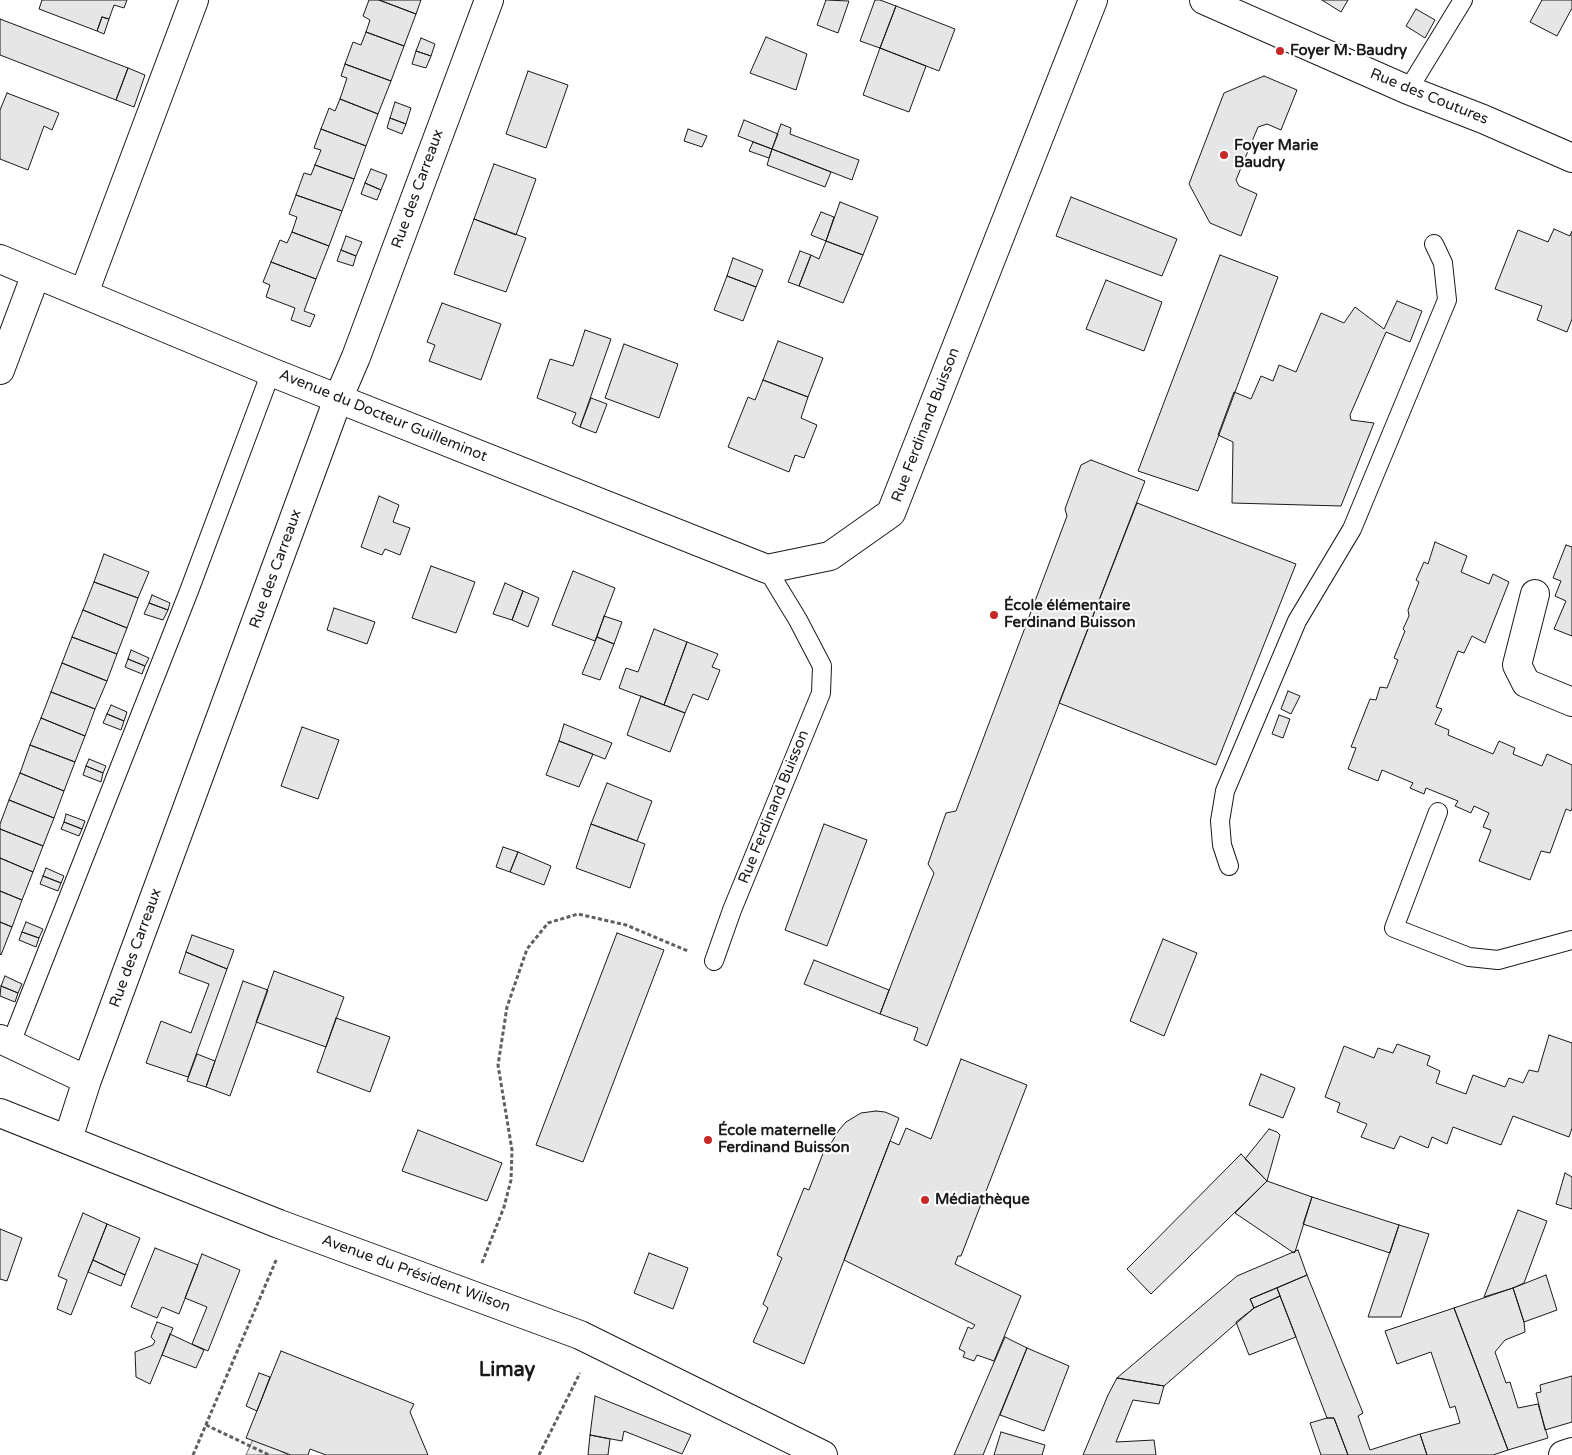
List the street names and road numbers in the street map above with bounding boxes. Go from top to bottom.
street label: Rue des Coutures [1367,65,1491,129]
street label: Rue des Carreaux [388,127,448,251]
street label: Rue Ferdinand Buisson [888,345,964,505]
street label: Avenue du Docteur Guilleminot [276,366,490,466]
street label: Rue des Carreaux [246,507,306,631]
street label: Rue Ferdinand Buisson [735,728,813,886]
street label: Rue des Carreaux [106,886,166,1010]
street label: Avenue du Président Wilson [319,1231,513,1317]

